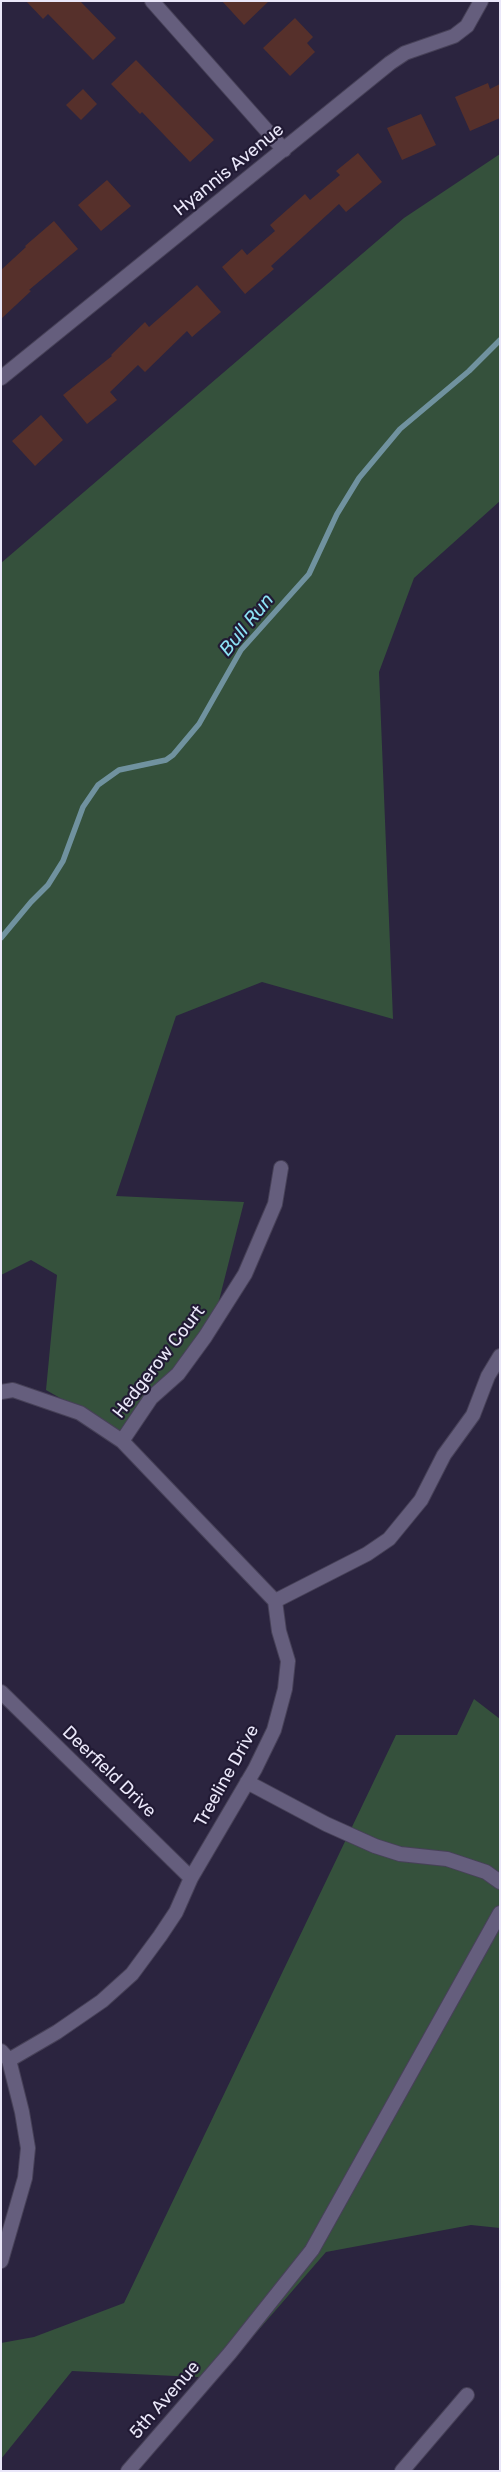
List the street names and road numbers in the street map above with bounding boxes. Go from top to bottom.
street label: Hyannis Avenue [170,119,288,221]
street label: Hedgerow Court [108,1301,210,1423]
street label: Treeline Drive [190,1721,264,1831]
street label: Deerfield Drive [58,1722,160,1822]
street label: 5th Avenue [125,2357,205,2443]

